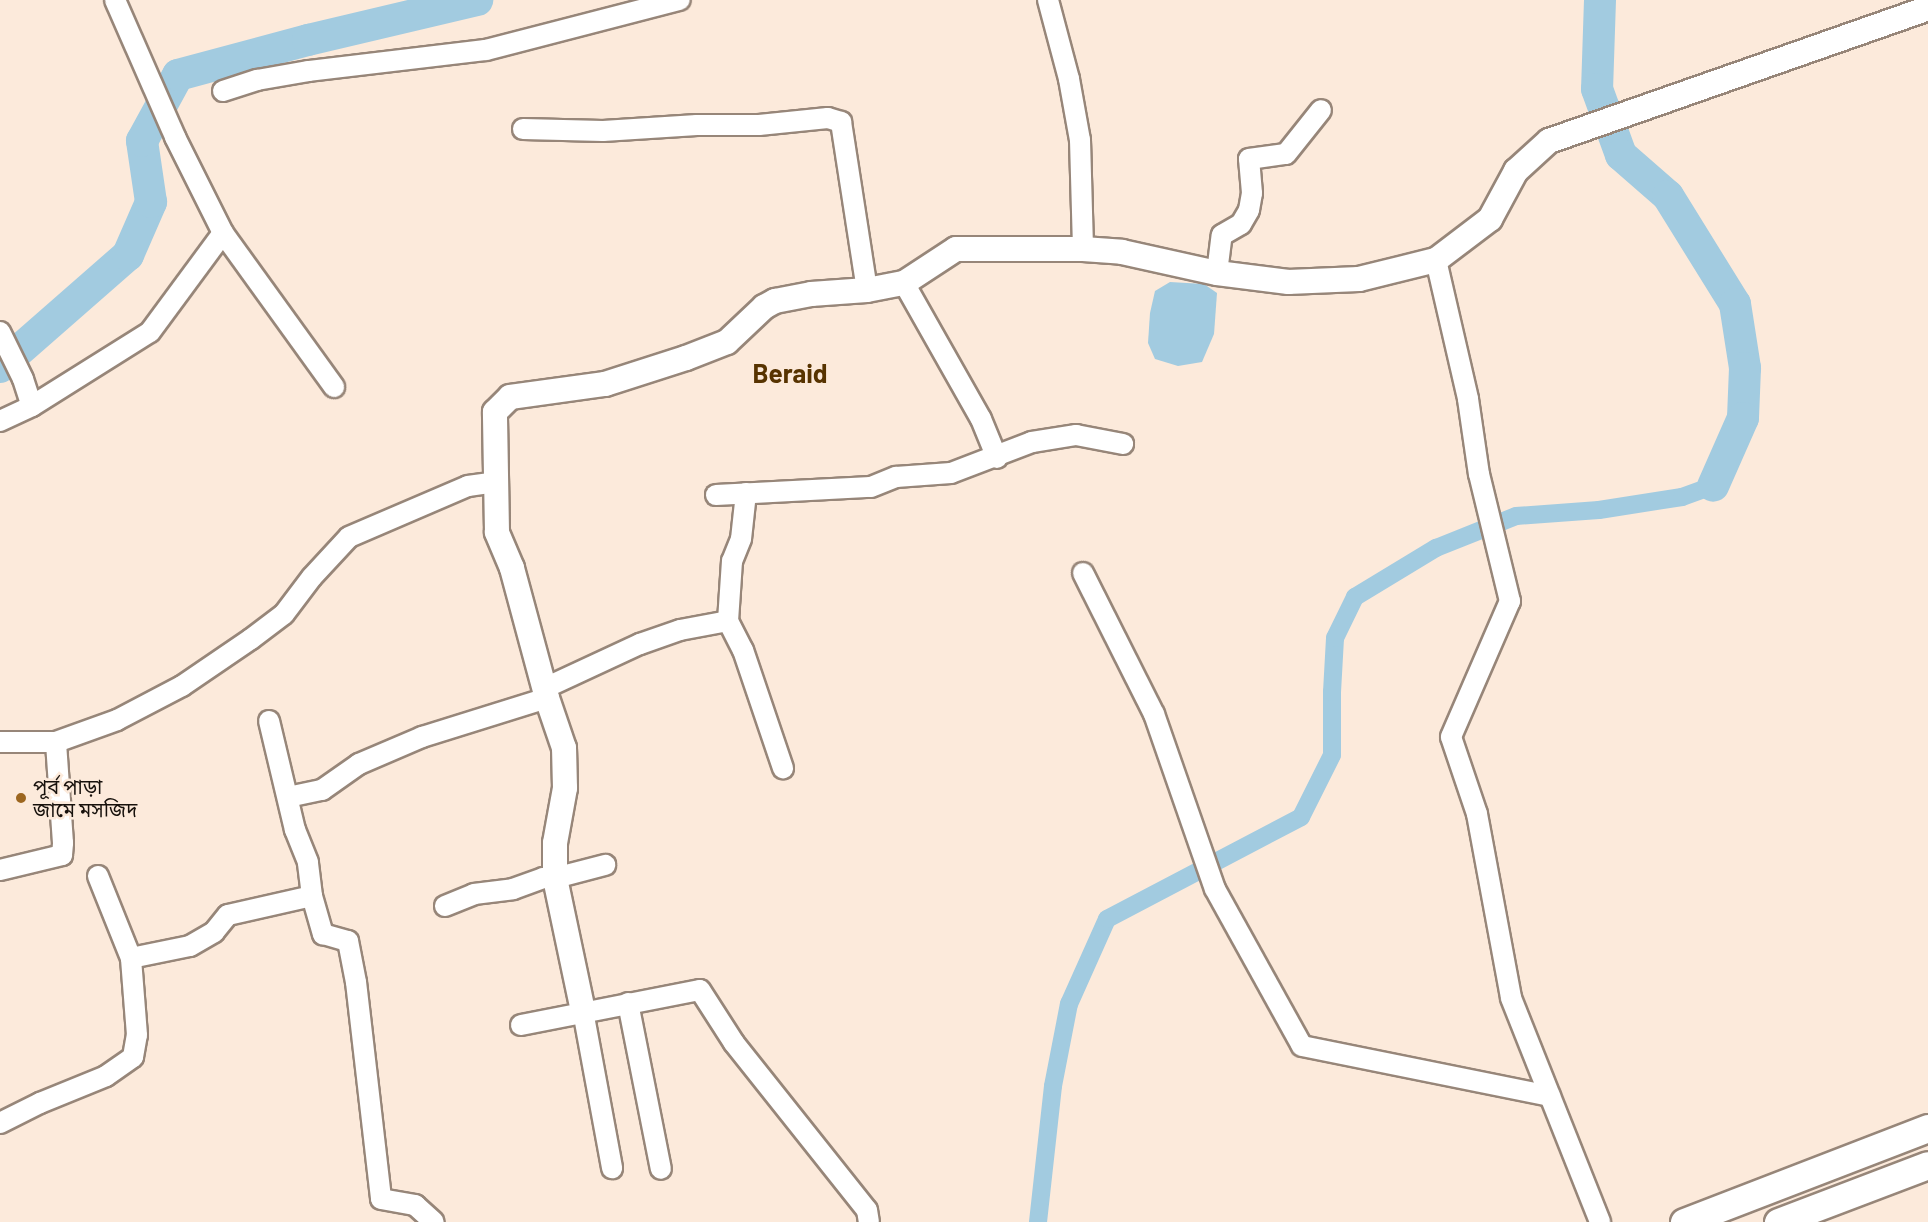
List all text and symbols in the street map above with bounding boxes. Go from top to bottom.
district label: Beraid [752,357,828,389]
place label: পূর্ব পাড়া জামে মসজিদ [33,774,137,821]
marker: পূর্ব পাড়া জামে মসজিদ [14,791,28,805]

